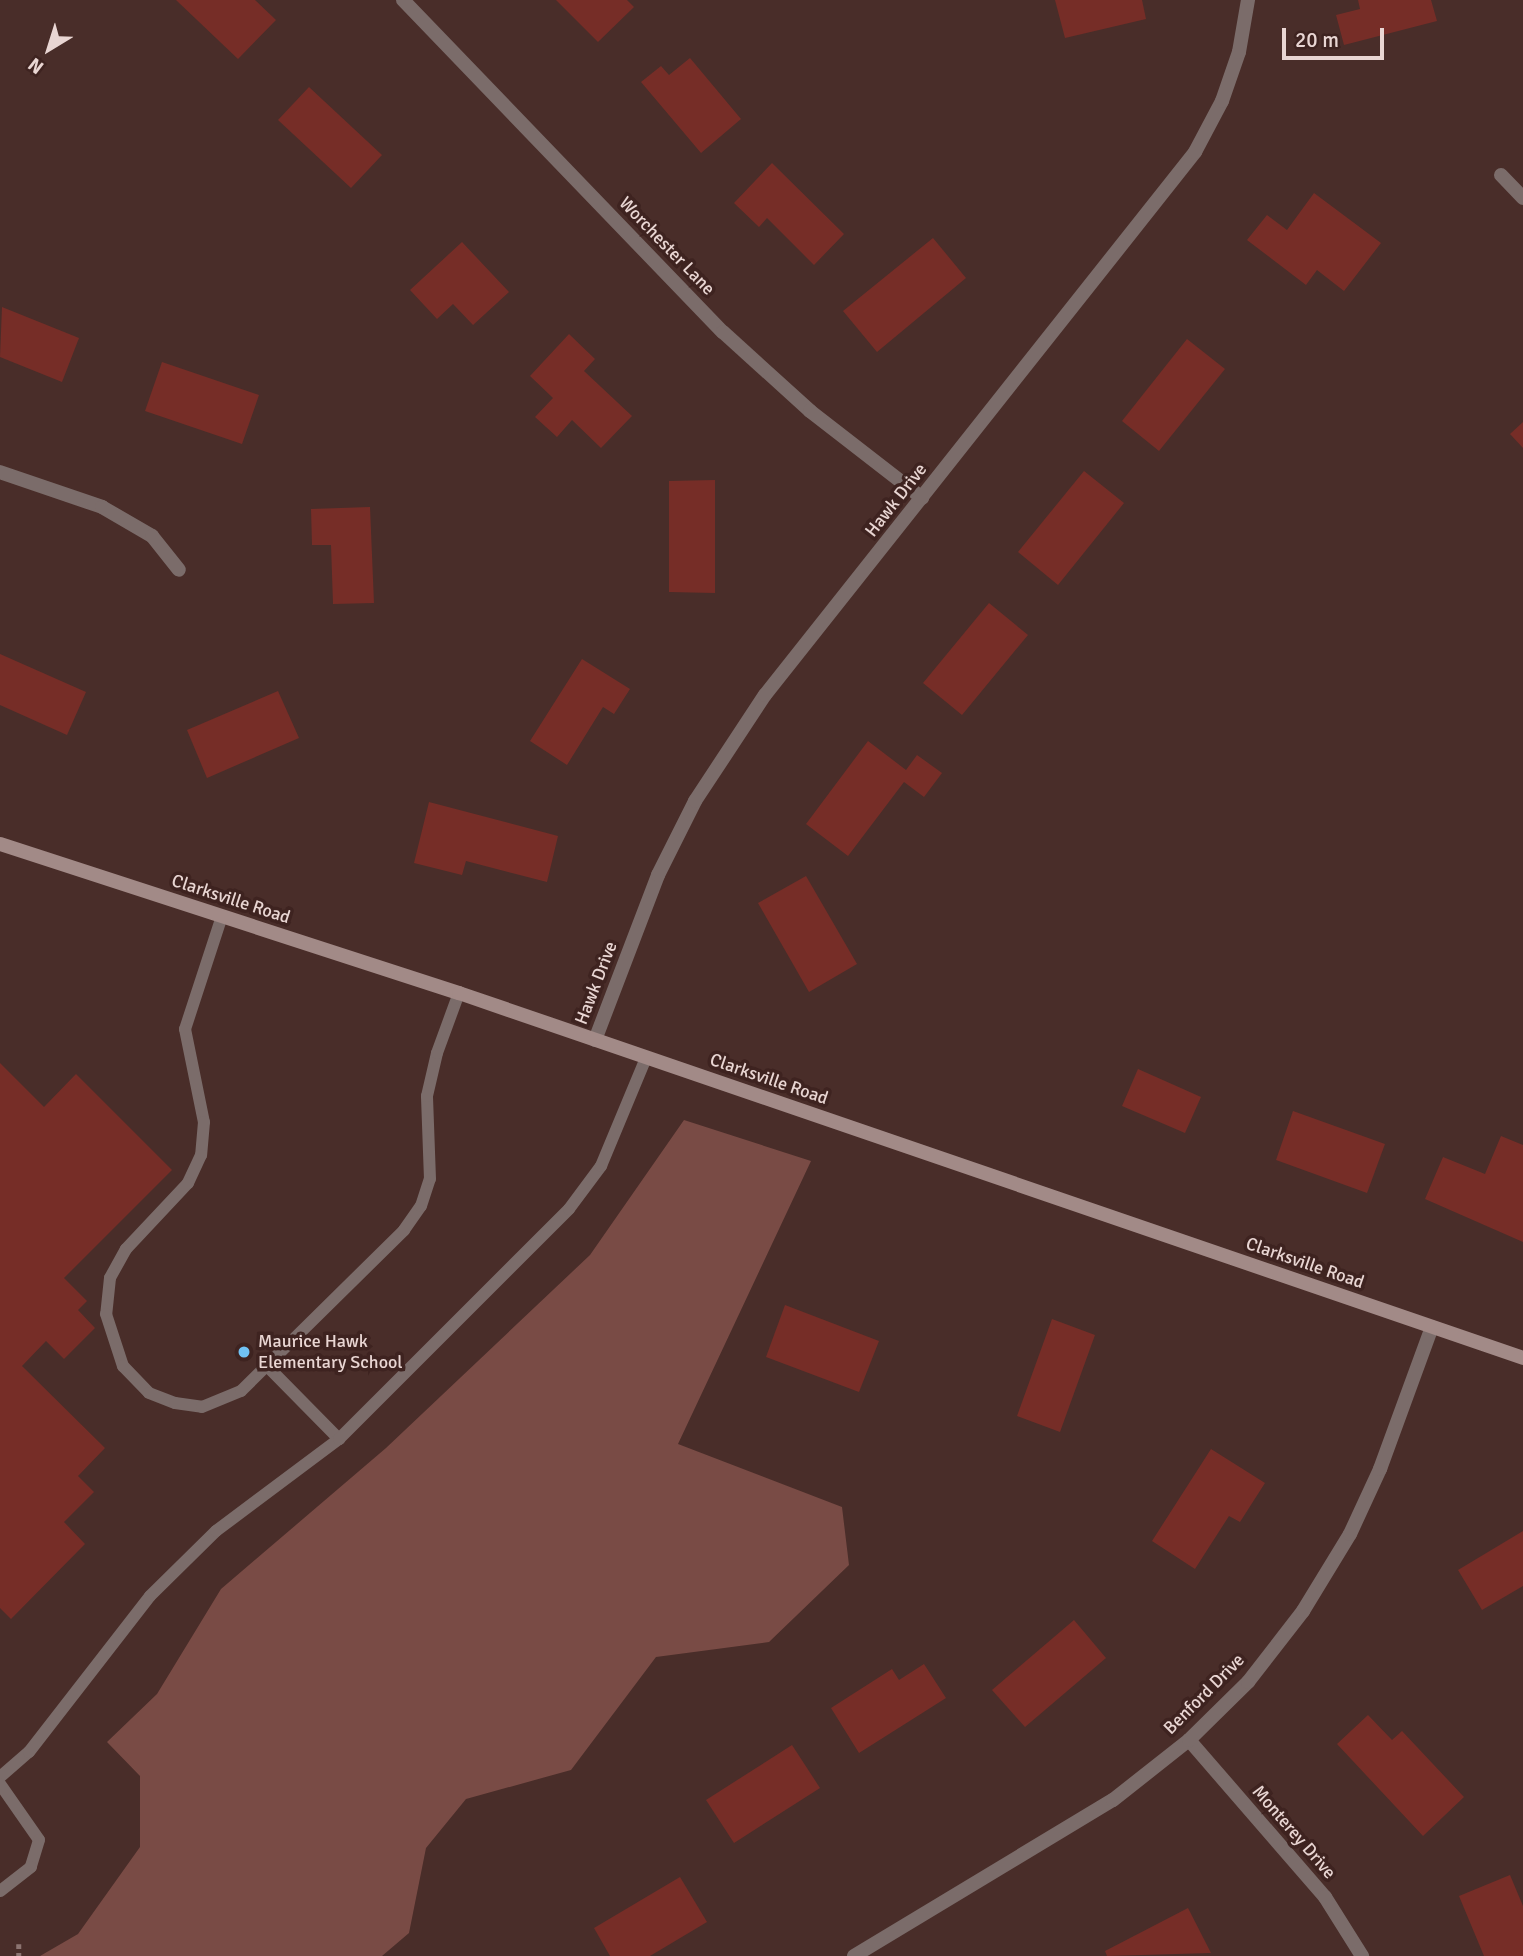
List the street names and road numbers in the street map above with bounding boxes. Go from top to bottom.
street label: Worchester Lane [615,192,719,300]
street label: Hawk Drive [861,459,931,541]
street label: Clarksville Road [169,870,293,928]
street label: Hawk Drive [570,938,622,1028]
street label: Clarksville Road [707,1049,831,1109]
street label: Clarksville Road [1243,1233,1367,1293]
street label: Benford Drive [1159,1649,1249,1739]
street label: Monterey Drive [1248,1781,1340,1883]

